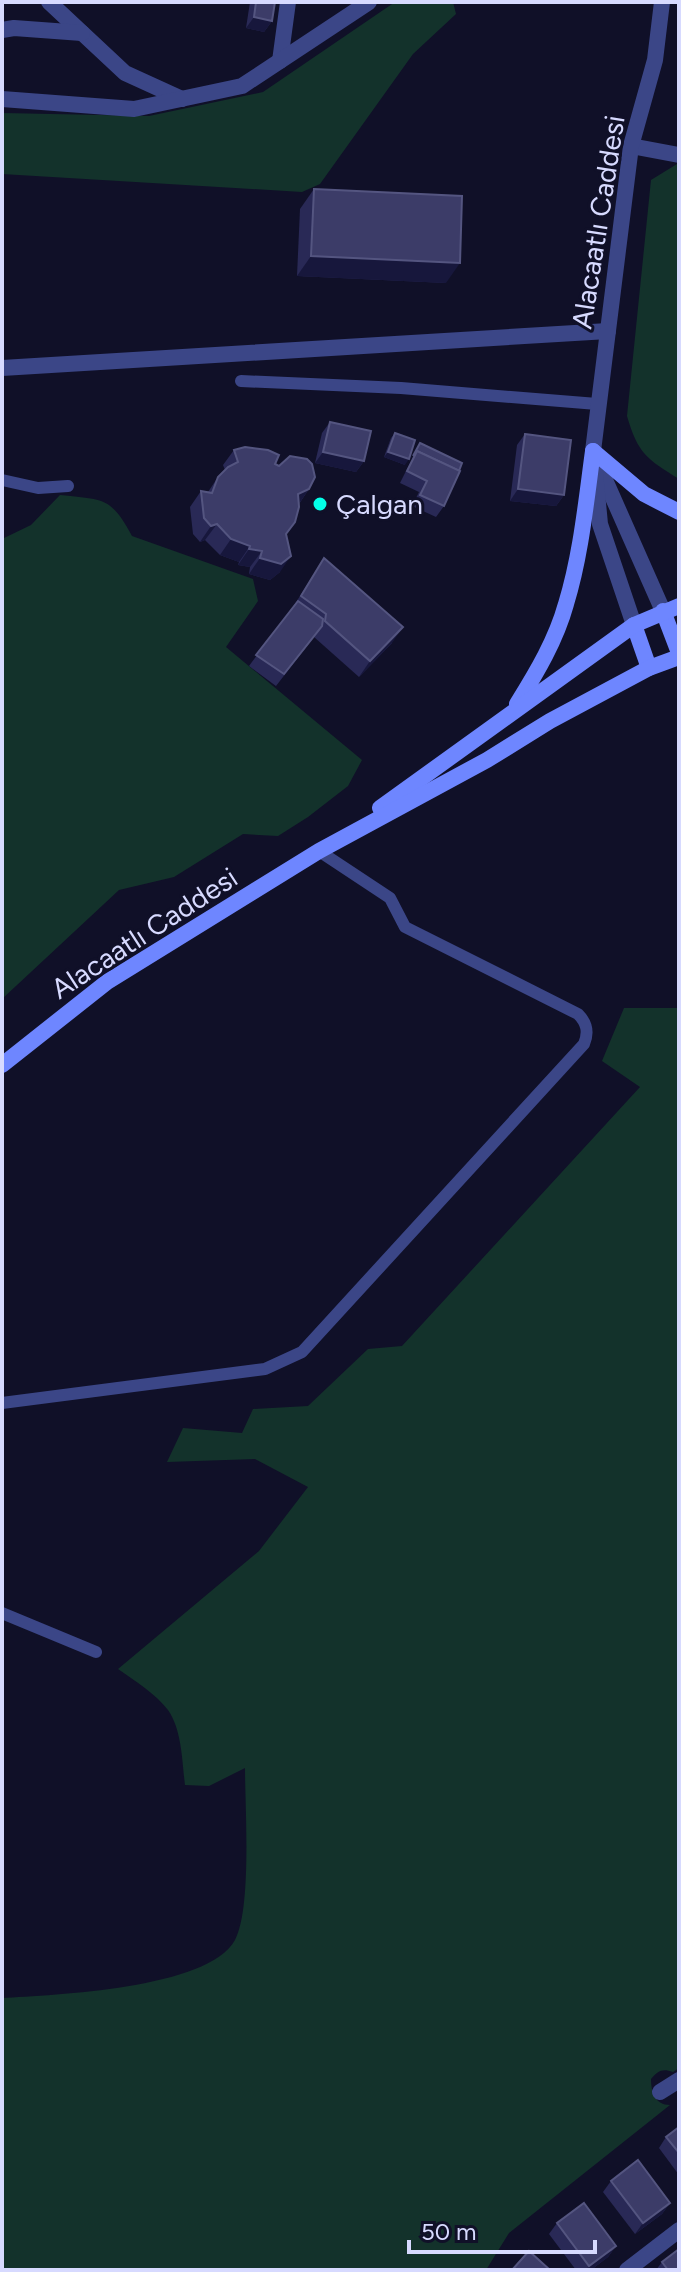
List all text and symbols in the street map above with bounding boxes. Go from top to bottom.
street label: Alacaatlı Caddesi [564,113,632,331]
place label: Çalgan [336,487,423,521]
marker: Çalgan [311,495,329,513]
street label: Alacaatlı Caddesi [44,860,244,1006]
scale bar [409,2204,595,2254]
text: 50 m [421,2217,477,2246]

